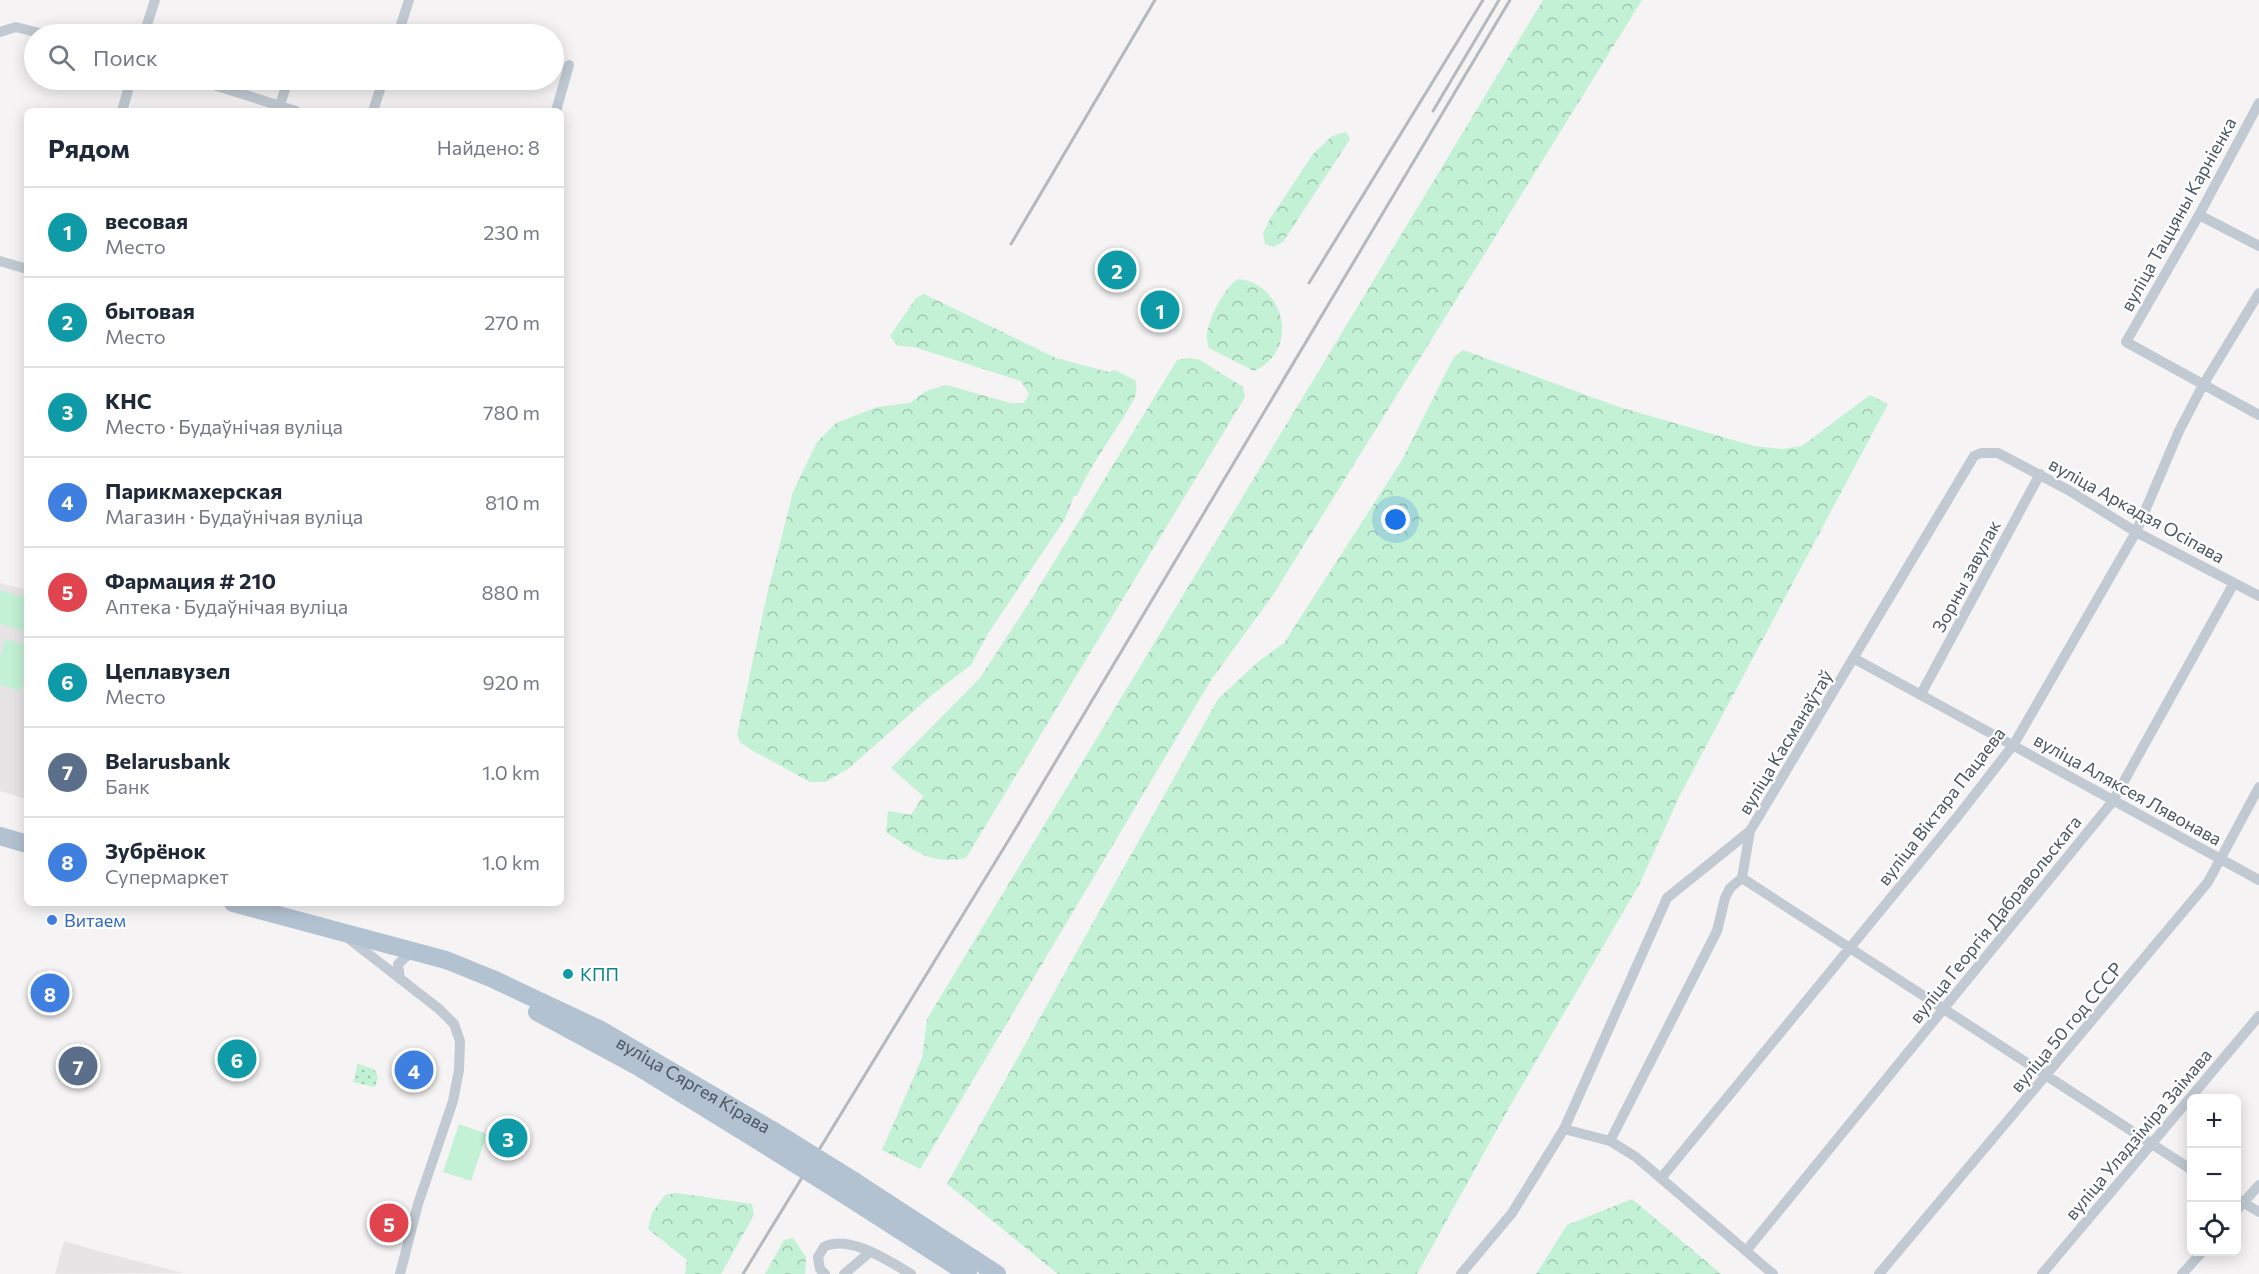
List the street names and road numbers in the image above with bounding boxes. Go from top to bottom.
street label: вуліца Таццяны Карніенка [2115,113,2241,315]
street label: вуліца Аркадзя Осіпава [2045,453,2229,567]
street label: Зорны завулак [1927,516,2005,636]
street label: вуліца Касманаўтаў [1733,666,1837,818]
street label: вуліца Віктара Пацаева [1872,723,2010,889]
street label: вуліца Аляксея Лявонава [2030,728,2226,850]
street label: вуліца Георгія Дабравольскага [1904,811,2086,1027]
street label: вуліца 50 год СССР [2005,958,2127,1096]
street label: вуліца Сяргея Кірава [613,1031,775,1138]
street label: вуліца Уладзіміра Заімава [2060,1044,2216,1224]

